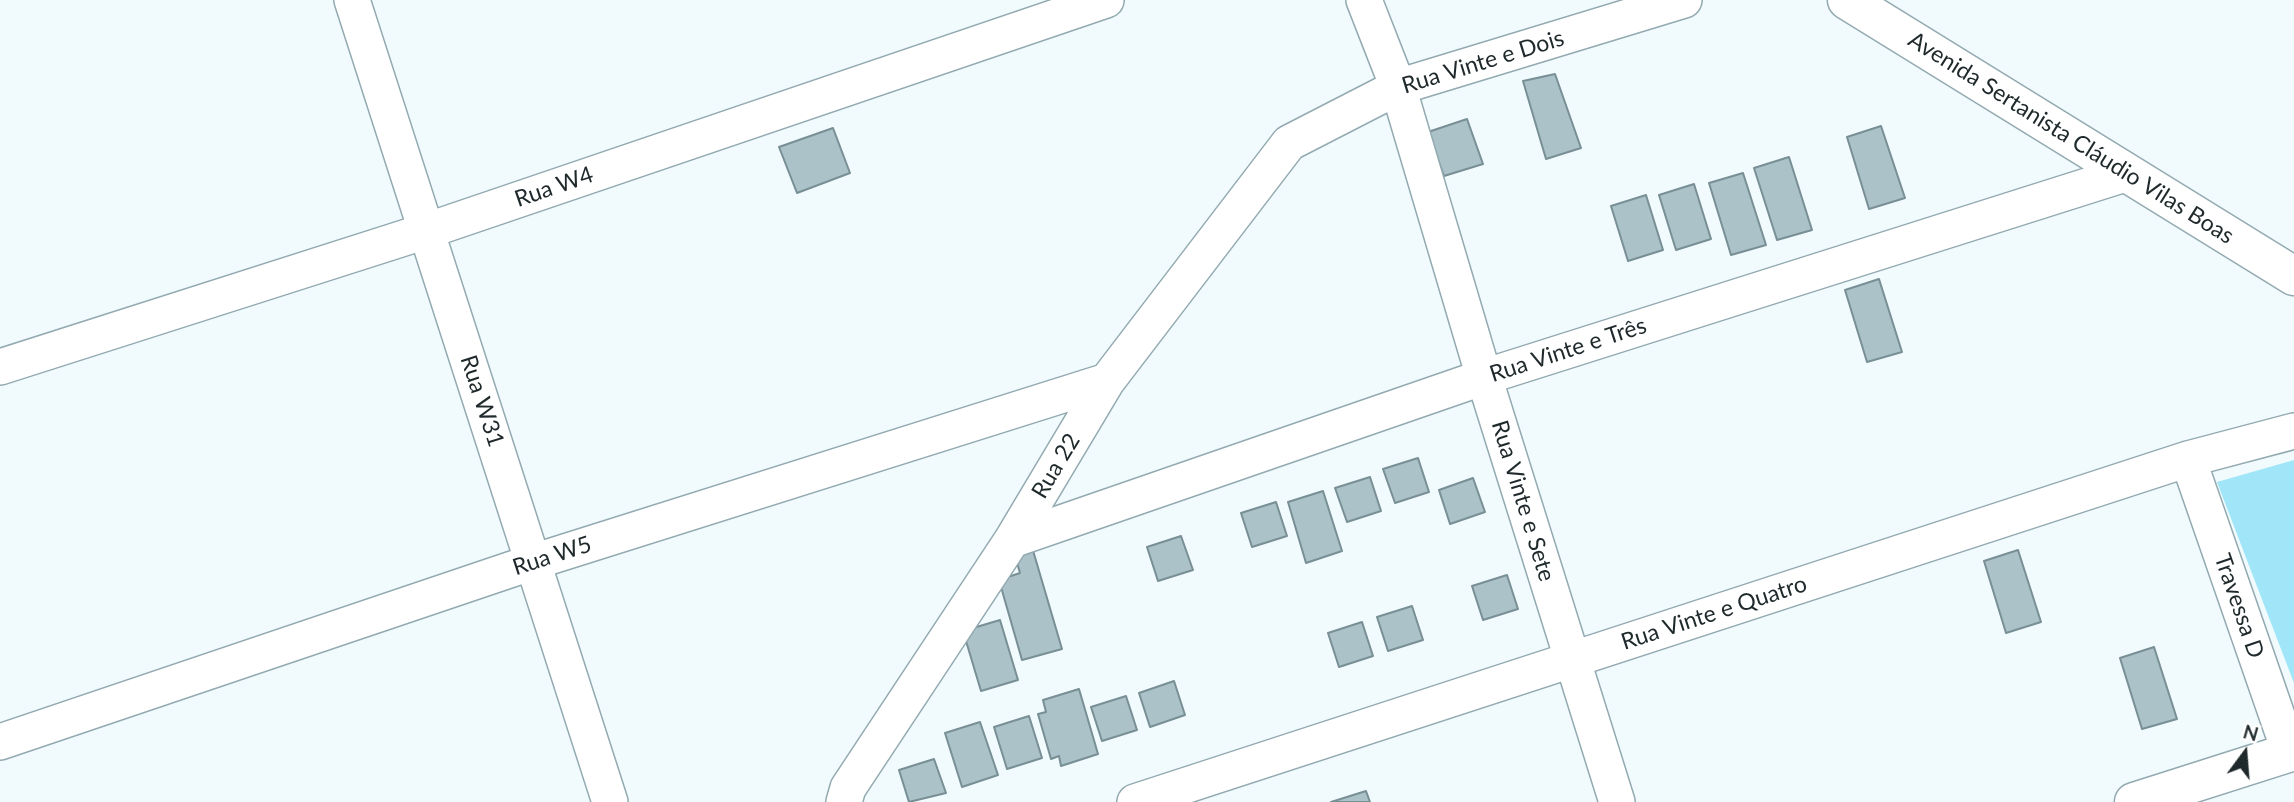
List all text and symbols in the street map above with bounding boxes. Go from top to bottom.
street label: Rua Vinte e Dois [1399,24,1567,100]
street label: Avenida Sertanista Cláudio Vilas Boas [1903,26,2239,250]
street label: Rua W4 [511,161,597,213]
street label: Rua Vinte e Três [1486,312,1650,388]
street label: Rua W31 [454,352,510,450]
street label: Rua Vinte e Sete [1485,417,1561,585]
street label: Rua 22 [1026,429,1086,503]
street label: Rua W5 [509,530,595,582]
street label: Travessa D [2208,550,2270,662]
street label: Rua Vinte e Quatro [1618,570,1810,656]
north arrow [2210,718,2280,788]
text: N [2241,719,2261,745]

